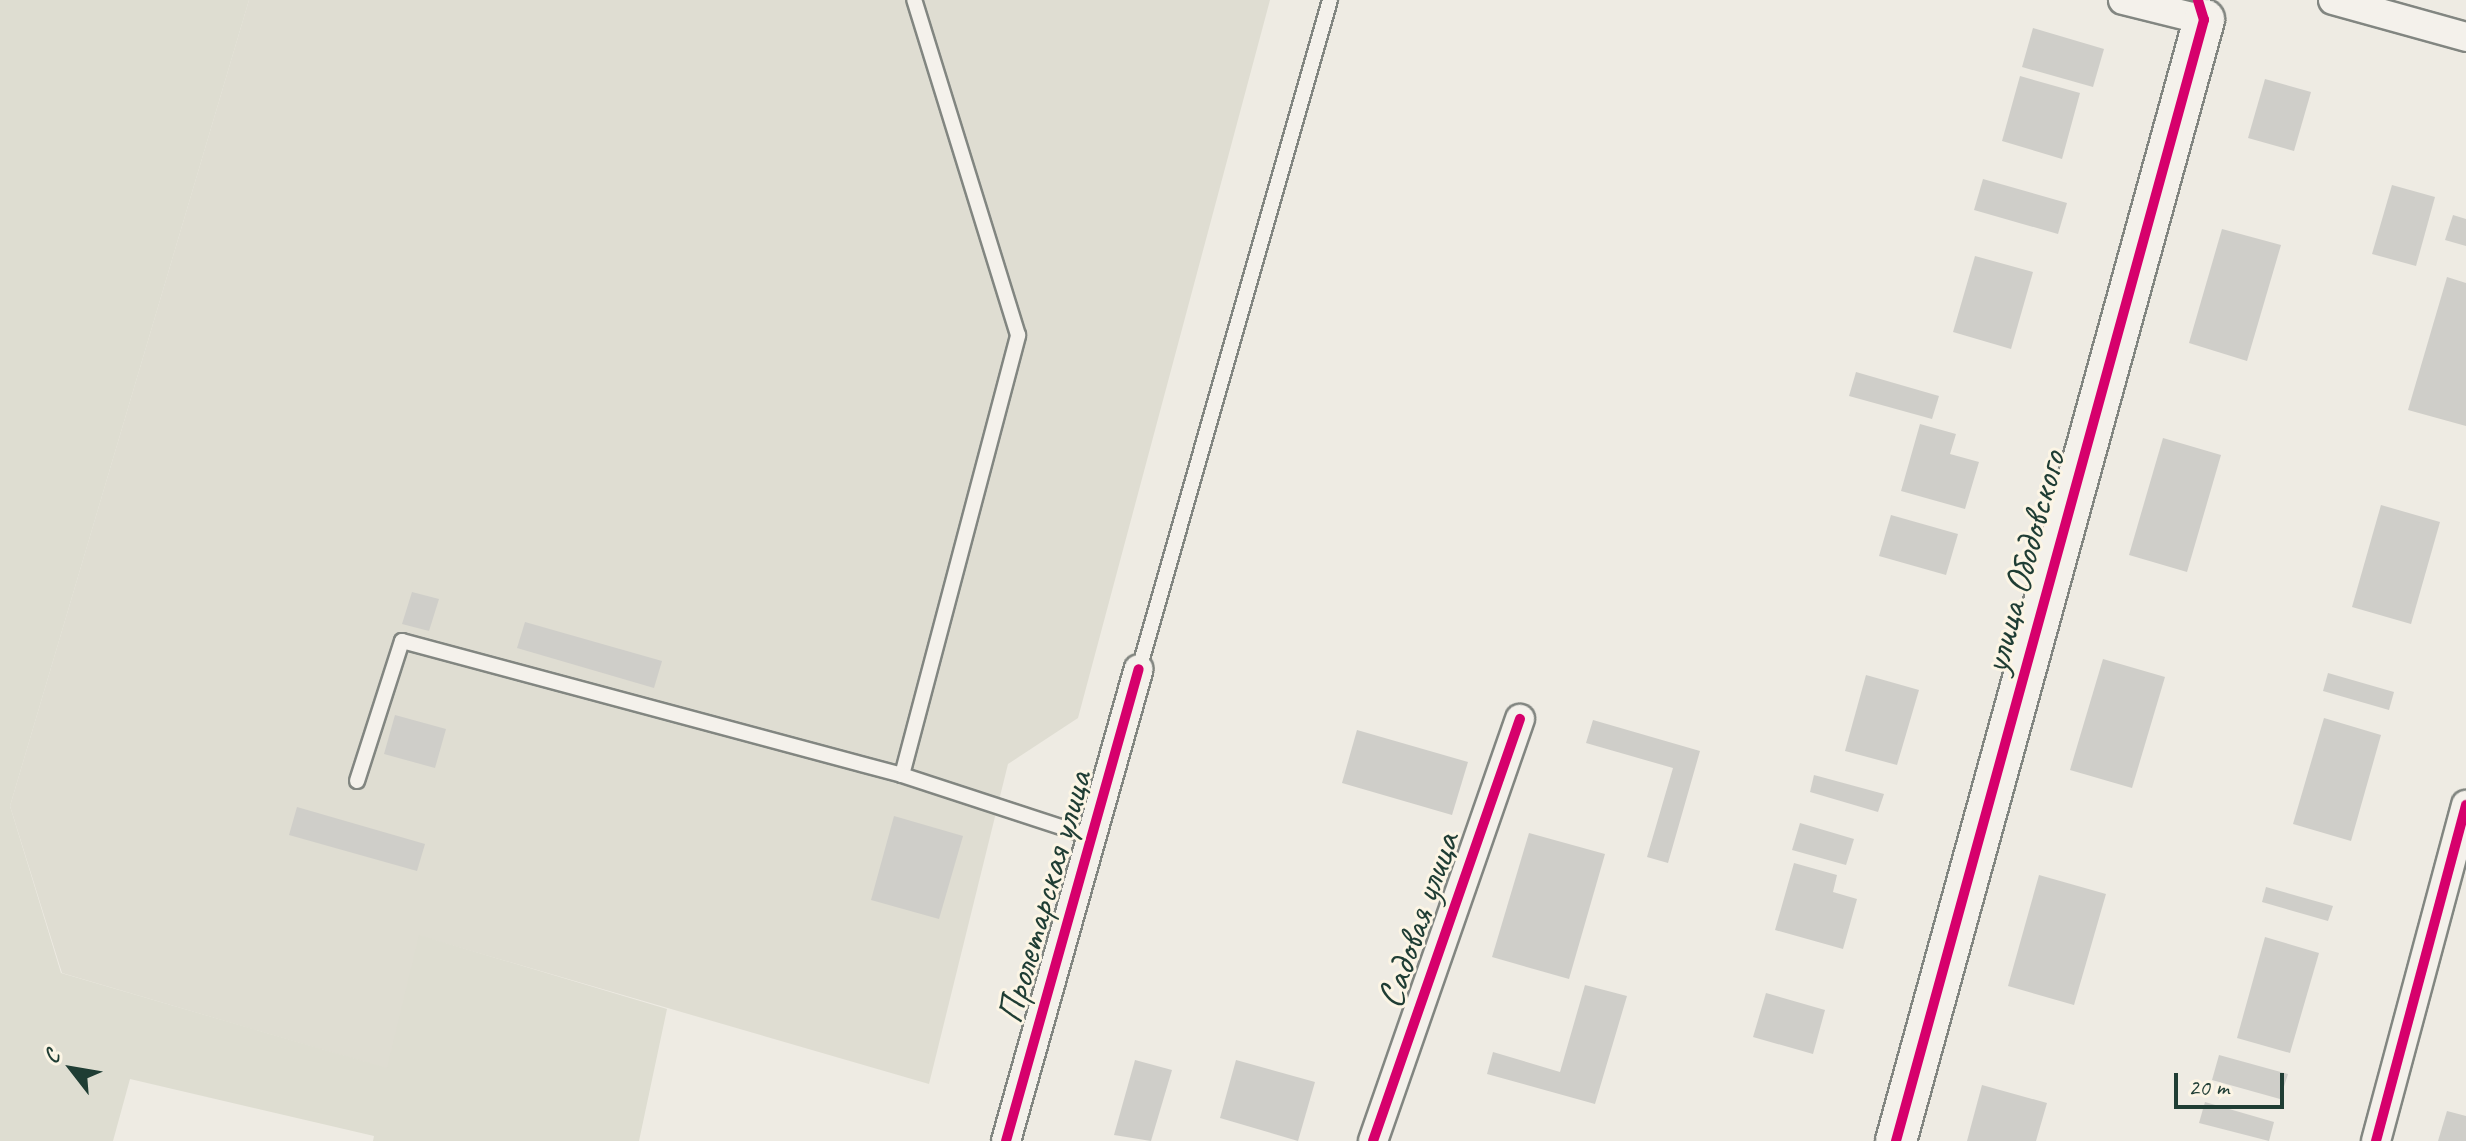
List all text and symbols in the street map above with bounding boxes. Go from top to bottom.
street label: улица Ободовского [1973,446,2075,678]
street label: Пролетарская улица [986,764,1102,1030]
street label: Садовая улица [1366,825,1470,1015]
north arrow [32,1029,112,1109]
text: С [37,1045,66,1068]
scale bar [2178,1057,2288,1107]
text: 20 m [2188,1072,2229,1102]

